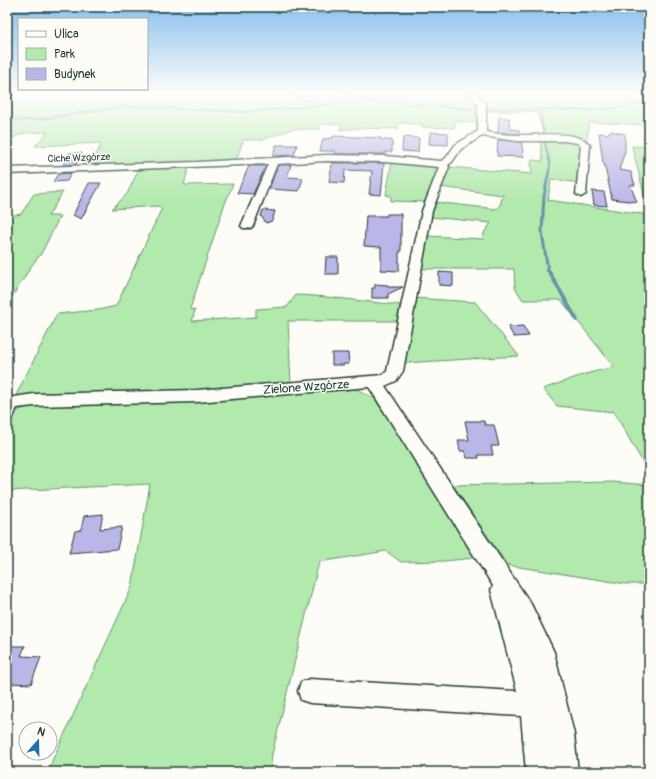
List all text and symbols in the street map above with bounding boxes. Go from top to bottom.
legend [18,18,148,90]
text: Ulica [54,27,79,42]
text: Park [54,47,75,62]
text: Budynek [54,67,96,82]
street label: Ciche Wzgórze [47,151,111,165]
street label: Zielone Wzgórze [262,377,350,398]
north arrow [18,721,58,761]
text: N [36,725,47,740]

